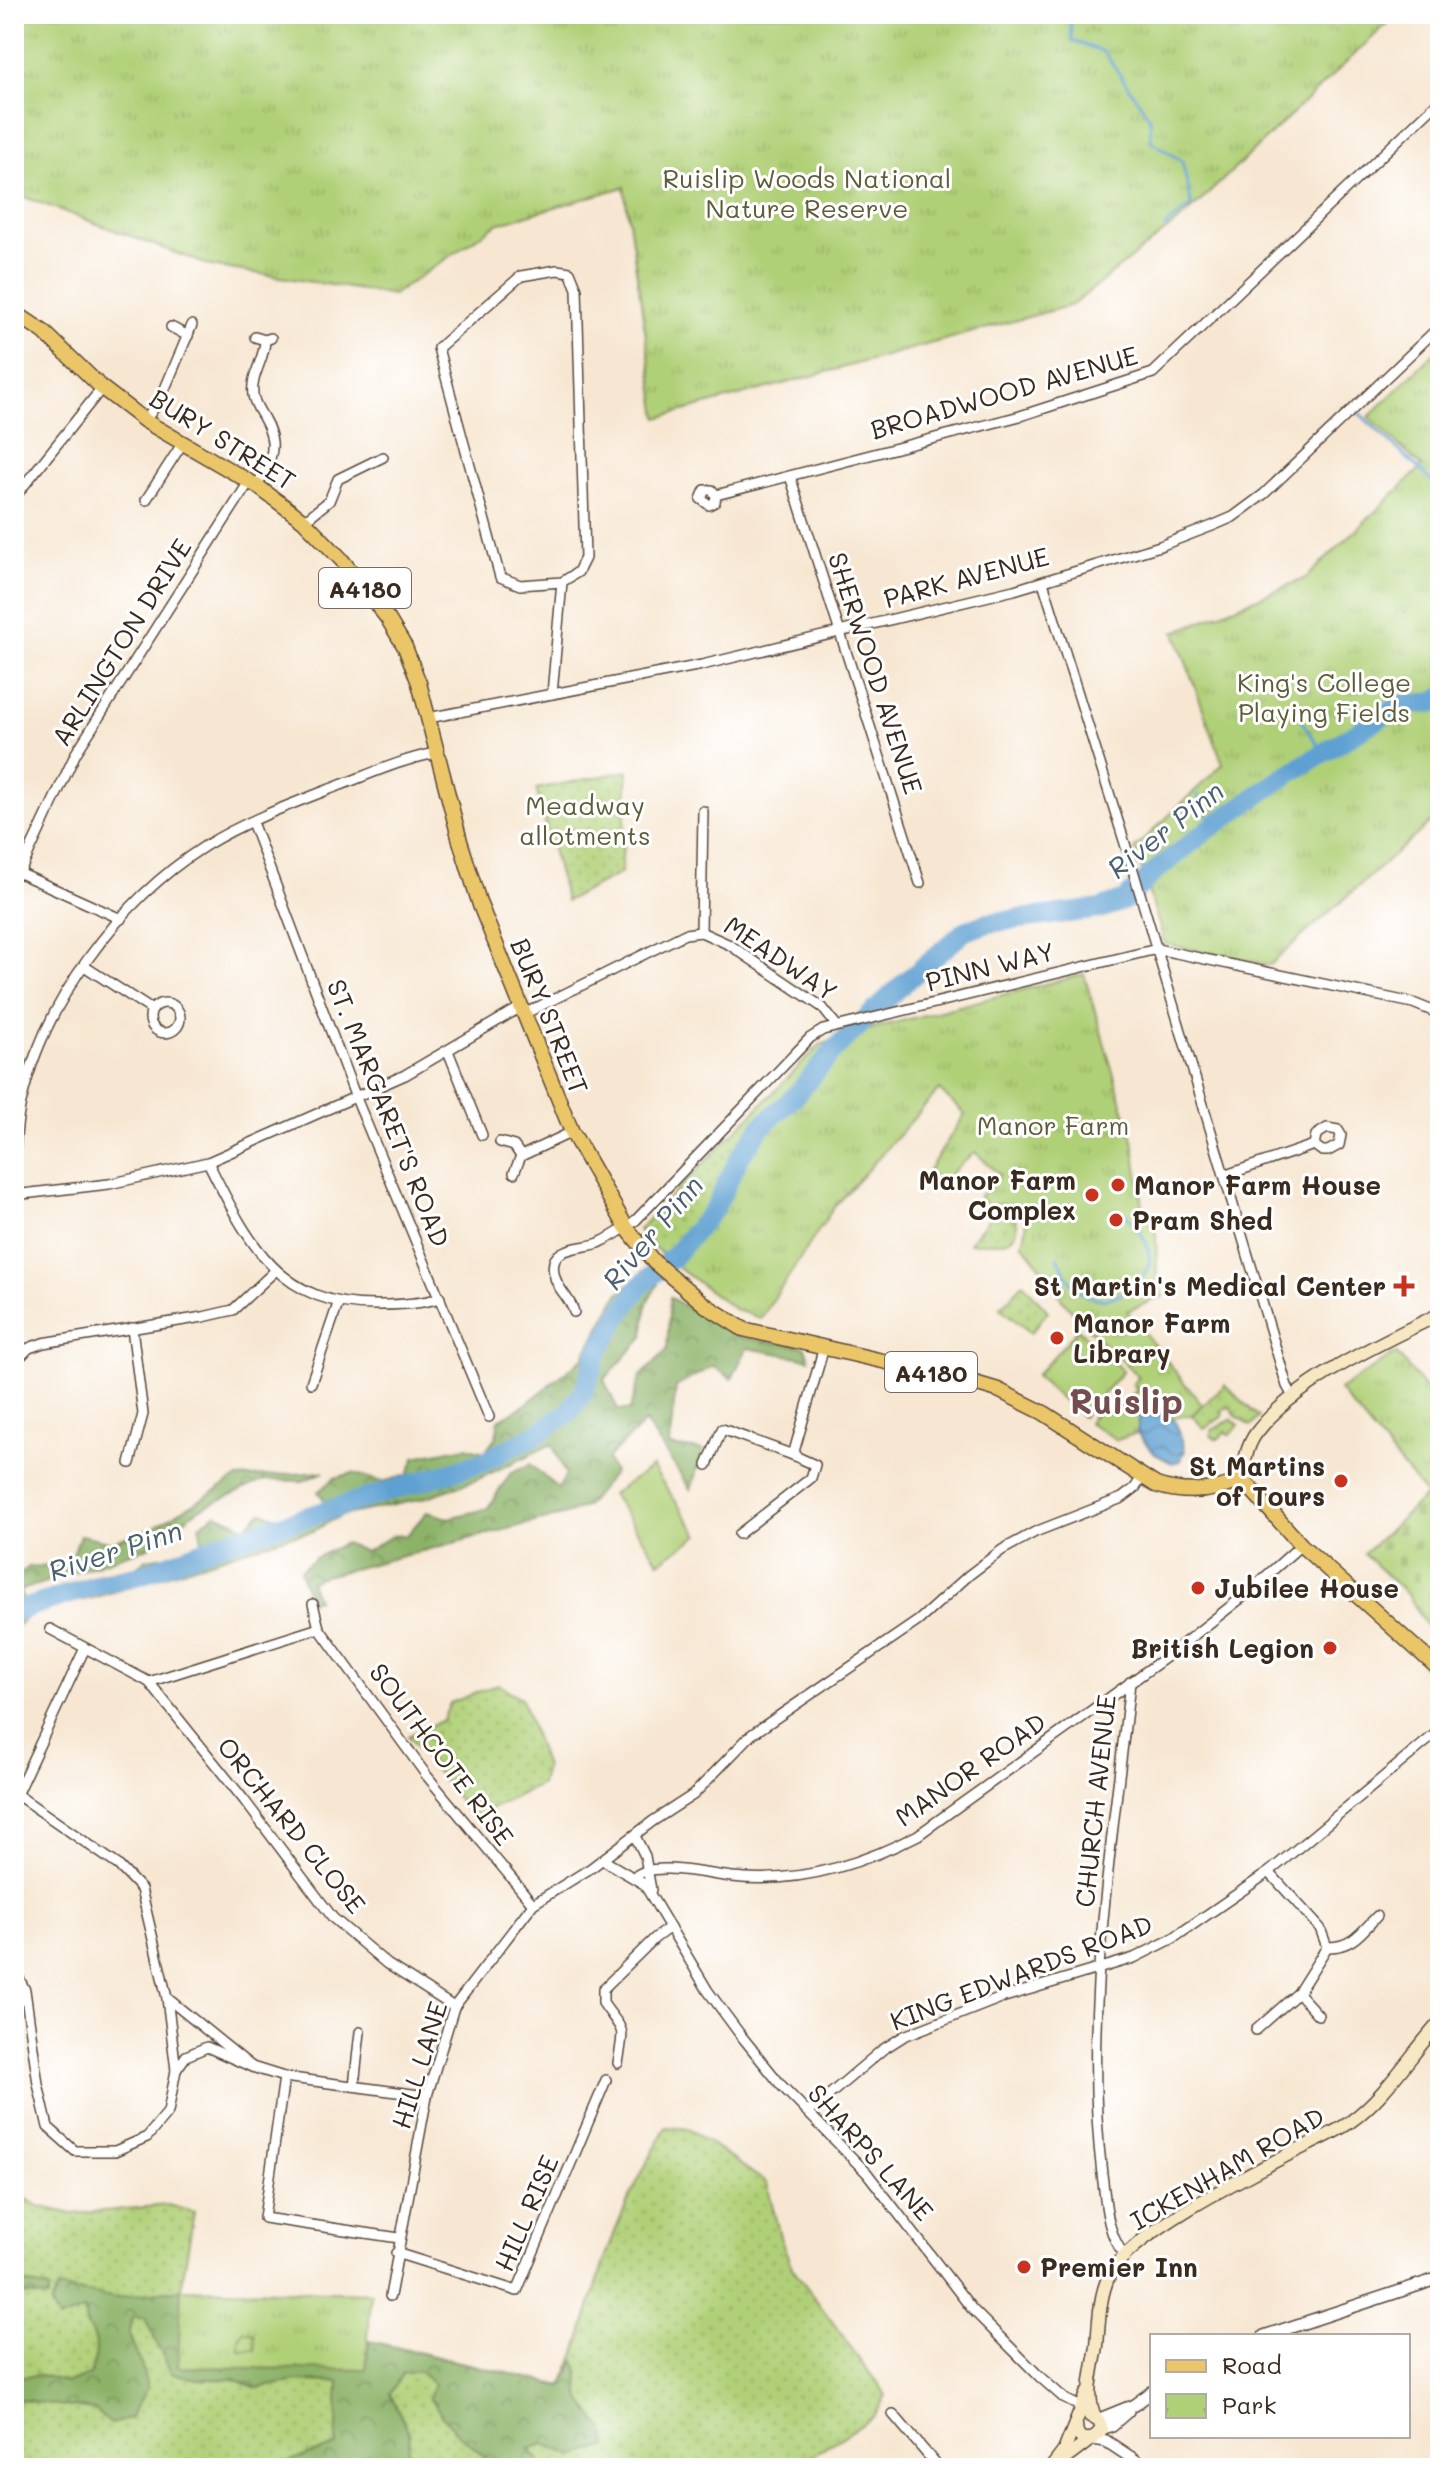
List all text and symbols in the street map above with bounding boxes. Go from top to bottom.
park label: Ruislip Woods National Nature Reserve [663,161,951,225]
street label: BROADWOOD AVENUE [866,338,1142,446]
street label: BURY STREET [144,381,302,497]
street label: ARLINGTON DRIVE [43,532,199,752]
street label: PARK AVENUE [880,539,1052,615]
street label: SHERWOOD AVENUE [821,548,931,798]
road number: A4180 [319,568,411,608]
park label: King's College Playing Fields [1237,665,1411,729]
water label: River Pinn [1099,772,1231,886]
park label: Meadway allotments [519,788,651,852]
street label: MEADWAY [718,908,844,1008]
street label: BURY STREET [503,933,597,1099]
street label: PINN WAY [922,934,1058,998]
street label: ST. MARGARET'S ROAD [320,974,458,1252]
park label: Manor Farm [977,1108,1129,1142]
place label: Manor Farm Complex [919,1163,1076,1227]
water label: River Pinn [594,1167,710,1297]
place label: Manor Farm House [1134,1168,1381,1202]
marker: Manor Farm House [1109,1176,1127,1194]
marker: Manor Farm Complex [1083,1186,1101,1204]
place label: Pram Shed [1132,1203,1273,1237]
marker: Pram Shed [1107,1211,1125,1229]
place label: St Martin's Medical Center [1034,1269,1386,1303]
marker: St Martin's Medical Center [1393,1275,1415,1297]
place label: Manor Farm Library [1073,1306,1230,1370]
marker: Manor Farm Library [1048,1329,1066,1347]
road number: A4180 [885,1352,977,1392]
district label: Ruislip [1069,1378,1183,1423]
place label: St Martins of Tours [1189,1449,1325,1513]
marker: St Martins of Tours [1332,1472,1350,1490]
water label: River Pinn [44,1511,186,1589]
place label: Jubilee House [1214,1571,1399,1605]
marker: Jubilee House [1189,1579,1207,1597]
place label: British Legion [1131,1631,1314,1665]
marker: British Legion [1321,1639,1339,1657]
street label: SOUTHCOTE RISE [362,1656,522,1852]
street label: CHURCH AVENUE [1067,1693,1123,1909]
street label: MANOR ROAD [888,1704,1052,1834]
street label: ORCHARD CLOSE [210,1730,374,1920]
street label: KING EDWARDS ROAD [885,1906,1157,2038]
street label: HILL LANE [384,1997,454,2133]
street label: SHARPS LANE [801,2077,941,2227]
street label: ICKENHAM ROAD [1124,2099,1330,2237]
street label: HILL RISE [486,2150,566,2276]
place label: Premier Inn [1040,2250,1198,2284]
marker: Premier Inn [1015,2258,1033,2276]
legend [1150,2334,1410,2438]
text: Road [1222,2349,1282,2380]
text: Park [1222,2389,1276,2420]

